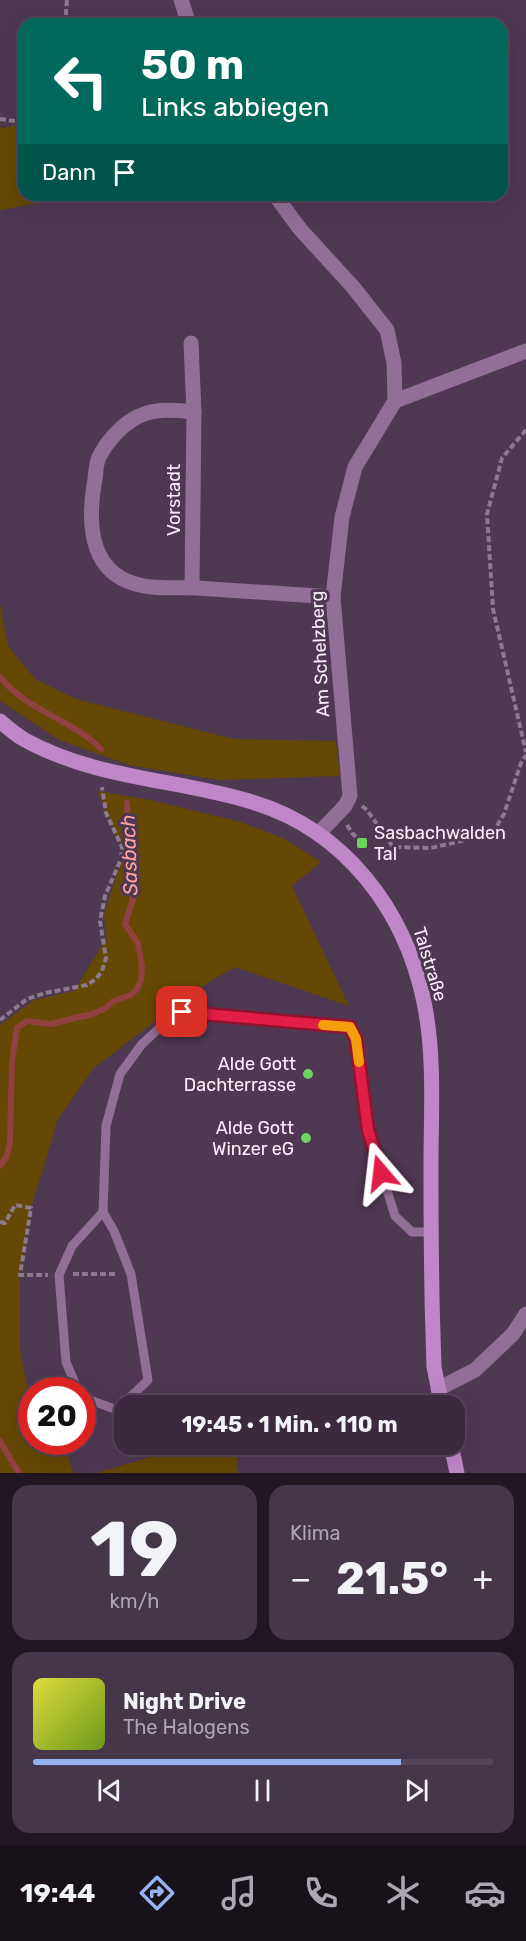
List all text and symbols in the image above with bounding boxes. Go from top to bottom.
text: 50 m [141,40,244,90]
icon: left [42,42,120,120]
text: Links abbiegen [141,91,329,123]
icon: arrive [108,156,141,189]
text: Dann [42,159,96,186]
street label: Vorstadt [163,464,185,536]
street label: Am Schelzberg [306,590,334,718]
water label: Sasbach [116,814,142,896]
place label: Sasbachwalden Tal [374,822,506,865]
marker: Sasbachwalden Tal [355,836,369,850]
street label: Talstraße [408,924,452,1004]
pin [156,986,207,1037]
icon: arrive [165,995,198,1028]
place label: Alde Gott Dachterrasse [184,1053,296,1096]
marker: Alde Gott Dachterrasse [301,1067,315,1081]
place label: Alde Gott Winzer eG [212,1117,294,1160]
marker: Alde Gott Winzer eG [299,1131,313,1145]
position arrow [349,1141,413,1205]
speed limit sign: 20 [18,1377,96,1455]
text: 19:45 · 1 Min. · 110 m [181,1411,398,1438]
text: 19 [90,1503,179,1596]
text: Klima [290,1521,341,1545]
text: 21.5° [336,1552,448,1605]
text: − [290,1559,311,1598]
text: + [472,1559,493,1598]
text: km/h [110,1589,159,1613]
text: Night Drive [123,1688,246,1715]
text: The Halogens [123,1715,250,1739]
icon: previous [93,1774,126,1807]
icon: pause [246,1774,279,1807]
icon: next [400,1774,433,1807]
icon: directions [136,1872,178,1914]
icon: music [218,1872,260,1914]
icon: phone [300,1872,342,1914]
icon: climate [382,1872,424,1914]
icon: car [464,1872,506,1914]
text: 19:44 [20,1877,96,1909]

